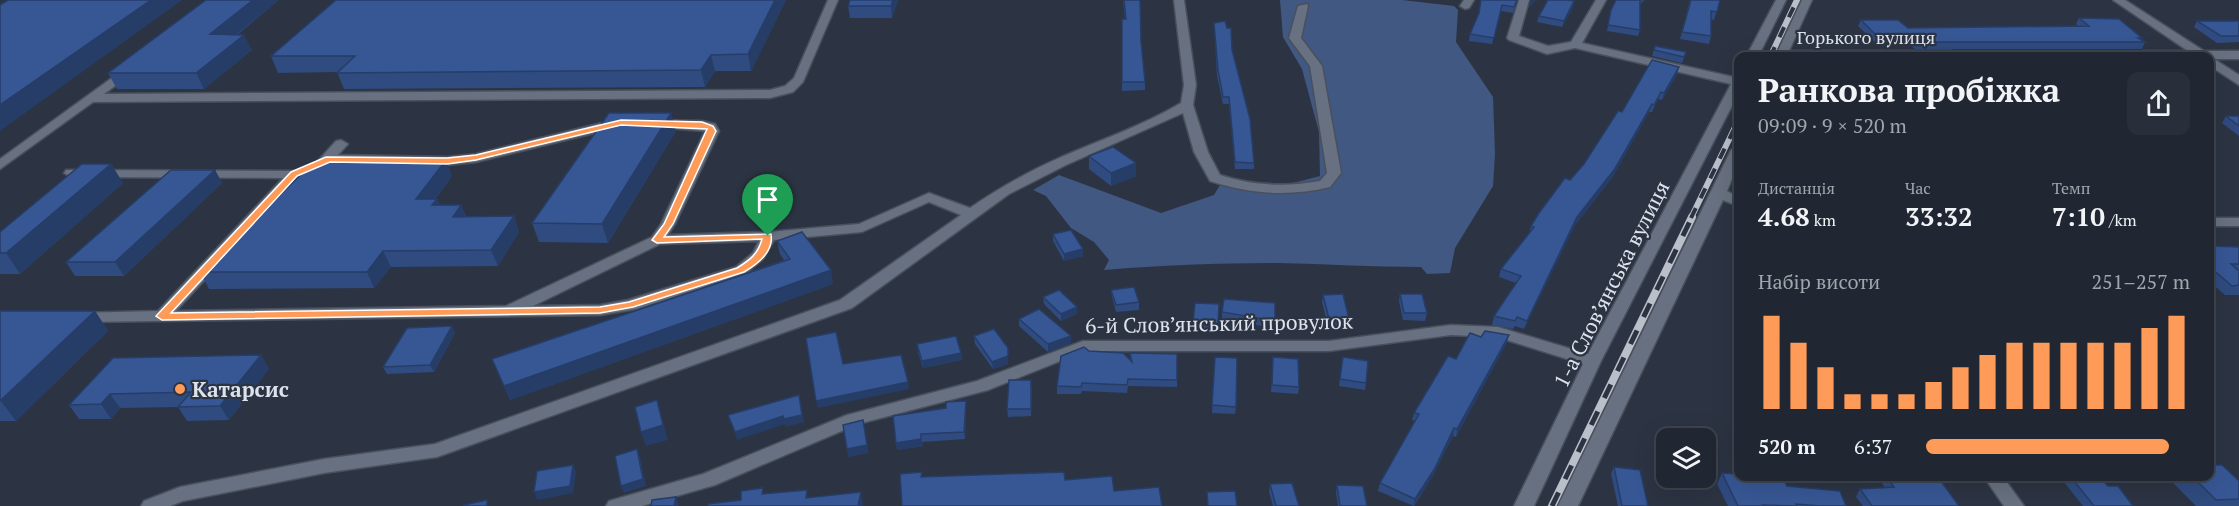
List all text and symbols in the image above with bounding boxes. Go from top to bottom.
street label: Горького вулиця [1797,25,1935,49]
text: Ранкова пробіжка [1758,68,2060,111]
button: share [2127,72,2190,135]
text: 09:09 · 9 × 520 m [1758,112,1907,139]
pin [742,174,793,236]
street label: 1-а Слов’янська вулиця [1547,176,1675,392]
text: Дистанція [1758,177,1835,199]
text: Час [1905,177,1931,199]
text: Темп [2052,177,2090,199]
icon: arrive [751,183,784,216]
text: 4.68 [1758,199,1810,233]
text: 33:32 [1905,199,1973,233]
text: 7:10 [2052,199,2105,233]
text: km [1810,209,1836,231]
text: /km [2105,209,2136,231]
text: Набір висоти [1758,268,1880,295]
text: 251–257 m [2091,268,2190,295]
street label: 6-й Слов’янський провулок [1085,307,1354,339]
place label: Катарсис [192,375,289,403]
marker: Катарсис [173,382,187,396]
map controls [1656,428,1716,488]
button: layers [1656,428,1716,488]
text: 520 m [1758,433,1816,460]
text: 6:37 [1854,433,1893,460]

